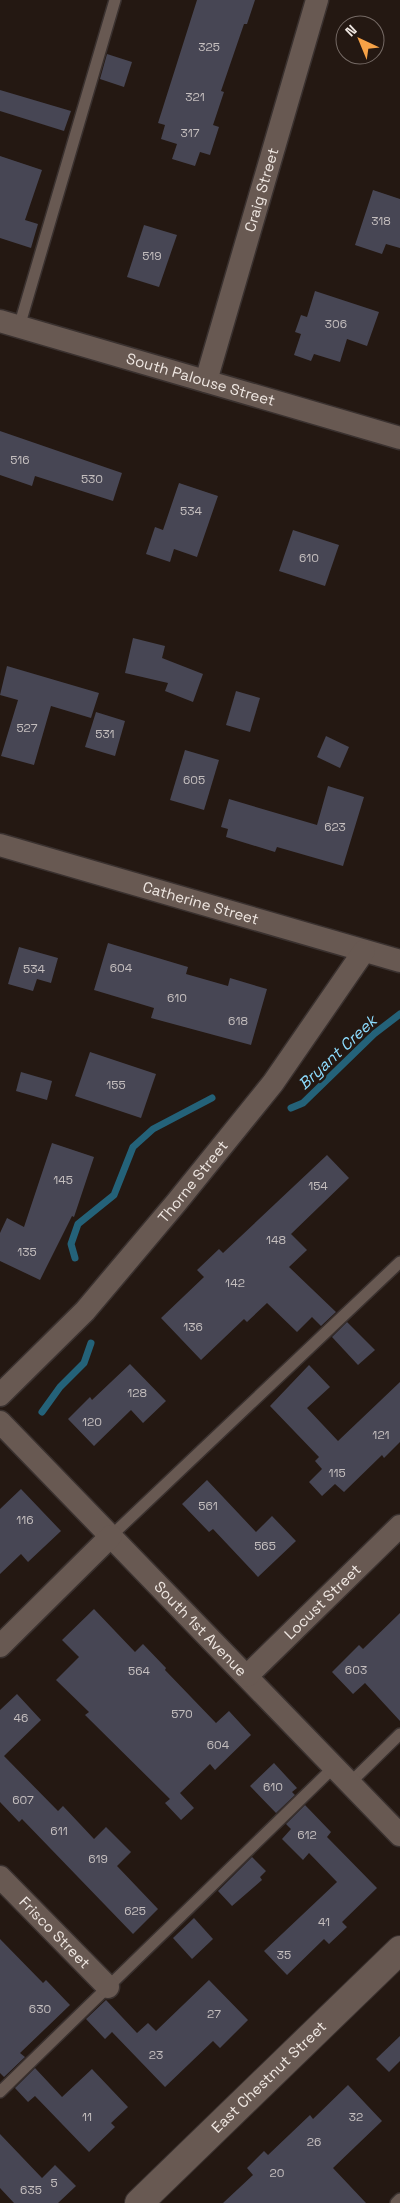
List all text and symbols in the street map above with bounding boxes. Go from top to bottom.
north arrow [335,15,385,65]
text: N [341,21,361,40]
house number: 325 [198,39,220,55]
house number: 321 [185,89,205,105]
house number: 317 [181,125,200,141]
street label: Craig Street [240,145,282,234]
house number: 318 [371,213,391,229]
house number: 519 [142,248,162,264]
house number: 306 [325,316,347,332]
street label: South Palouse Street [124,348,277,410]
house number: 516 [10,452,30,468]
house number: 530 [81,471,103,487]
house number: 534 [180,503,202,519]
house number: 610 [299,550,319,566]
house number: 527 [16,720,38,736]
house number: 531 [95,726,115,742]
house number: 605 [183,772,205,788]
house number: 623 [324,819,346,835]
street label: Catherine Street [141,877,261,929]
house number: 604 [110,960,133,976]
house number: 534 [23,961,45,977]
house number: 610 [167,990,187,1006]
water label: Bryant Creek [294,1009,383,1094]
house number: 618 [228,1013,248,1029]
house number: 155 [106,1077,126,1093]
street label: Thorne Street [153,1136,232,1226]
house number: 145 [53,1172,73,1188]
house number: 154 [308,1178,328,1194]
house number: 148 [266,1232,286,1248]
house number: 135 [17,1244,37,1260]
house number: 142 [225,1275,245,1291]
house number: 136 [183,1319,203,1335]
house number: 128 [127,1385,147,1401]
house number: 120 [82,1414,102,1430]
house number: 121 [372,1427,390,1443]
house number: 115 [328,1465,346,1481]
house number: 561 [198,1498,218,1514]
house number: 116 [16,1512,34,1528]
house number: 565 [254,1538,276,1554]
street label: Locust Street [280,1560,365,1643]
street label: South 1st Avenue [150,1577,251,1680]
house number: 603 [345,1662,367,1678]
house number: 564 [128,1663,151,1679]
house number: 570 [171,1706,193,1722]
house number: 46 [14,1710,28,1726]
house number: 604 [207,1737,230,1753]
house number: 610 [263,1779,283,1795]
house number: 607 [12,1792,34,1808]
house number: 611 [50,1823,68,1839]
house number: 612 [297,1827,317,1843]
house number: 619 [88,1851,108,1867]
street label: Frisco Street [16,1892,95,1972]
house number: 625 [124,1903,146,1919]
house number: 41 [318,1914,330,1930]
house number: 35 [277,1947,291,1963]
house number: 630 [29,2001,51,2017]
house number: 27 [207,2006,221,2022]
street label: East Chestnut Street [207,2017,330,2137]
house number: 23 [149,2047,163,2063]
house number: 11 [82,2109,92,2125]
house number: 32 [349,2109,363,2125]
house number: 26 [307,2134,321,2150]
house number: 20 [270,2165,284,2181]
house number: 5 [50,2175,58,2191]
house number: 635 [20,2182,42,2198]

